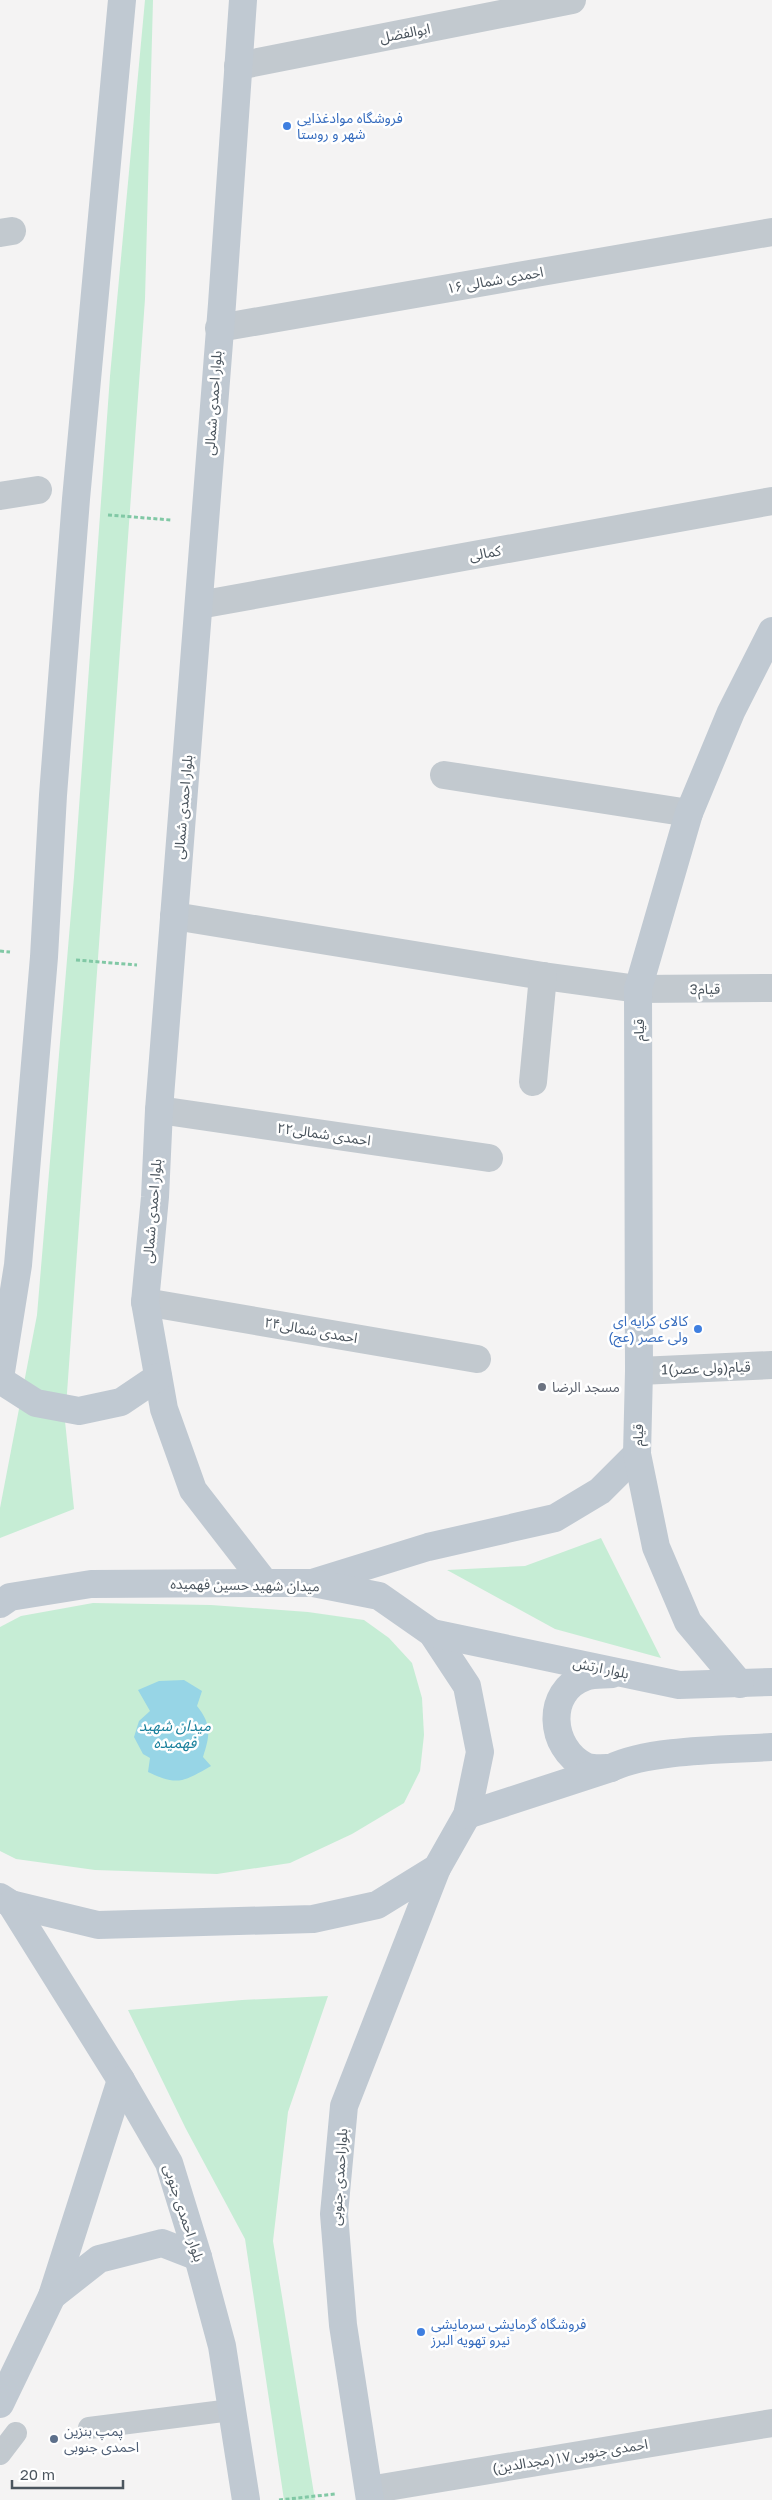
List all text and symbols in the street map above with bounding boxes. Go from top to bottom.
street label: ابوالفضل [378,19,432,47]
place label: فروشگاه موادغذایی شهر و روستا [297,109,403,143]
marker: فروشگاه موادغذایی شهر و روستا [281,120,293,132]
street label: احمدی شمالی ۱۶ [445,263,545,297]
street label: بلوار احمدی شمالی [200,350,226,456]
street label: کمالی [468,541,502,565]
street label: بلوار احمدی شمالی [169,754,197,860]
street label: قیام3 [690,980,720,1000]
street label: قیام [630,1019,650,1041]
street label: احمدی شمالی۲۲ [276,1119,372,1149]
street label: بلوار احمدی شمالی [138,1158,166,1264]
place label: کالای کرایه ای ولی عصر (عج) [608,1312,688,1348]
street label: احمدی شمالی۲۴ [263,1313,359,1347]
marker: کالای کرایه ای ولی عصر (عج) [692,1323,704,1335]
street label: قیام(ولی عصر)1 [661,1357,751,1381]
place label: مسجد الرضا [552,1378,620,1396]
marker: مسجد الرضا [536,1381,548,1393]
street label: قیام [629,1424,649,1446]
street label: میدان شهید حسین فهمیده [170,1575,320,1595]
street label: بلوار ارتش [571,1653,631,1683]
water label: میدان شهید فهمیده [139,1716,211,1752]
street label: بلواراحمدی جنوبی [327,2127,351,2226]
street label: بلوار احمدی جنوبی [160,2162,208,2264]
place label: فروشگاه گرمایشی سرمایشی نیرو تهویه البرز [430,2315,586,2349]
marker: فروشگاه گرمایشی سرمایشی نیرو تهویه البرز [415,2326,427,2338]
place label: پمپ بنزین احمدى جنوبى [64,2422,139,2456]
marker: پمپ بنزین احمدى جنوبى [48,2433,60,2445]
street label: احمدی جنوبی ۱۷(مجدالدین) [491,2435,649,2477]
scale bar [12,2458,124,2490]
text: 20 m [20,2465,55,2483]

